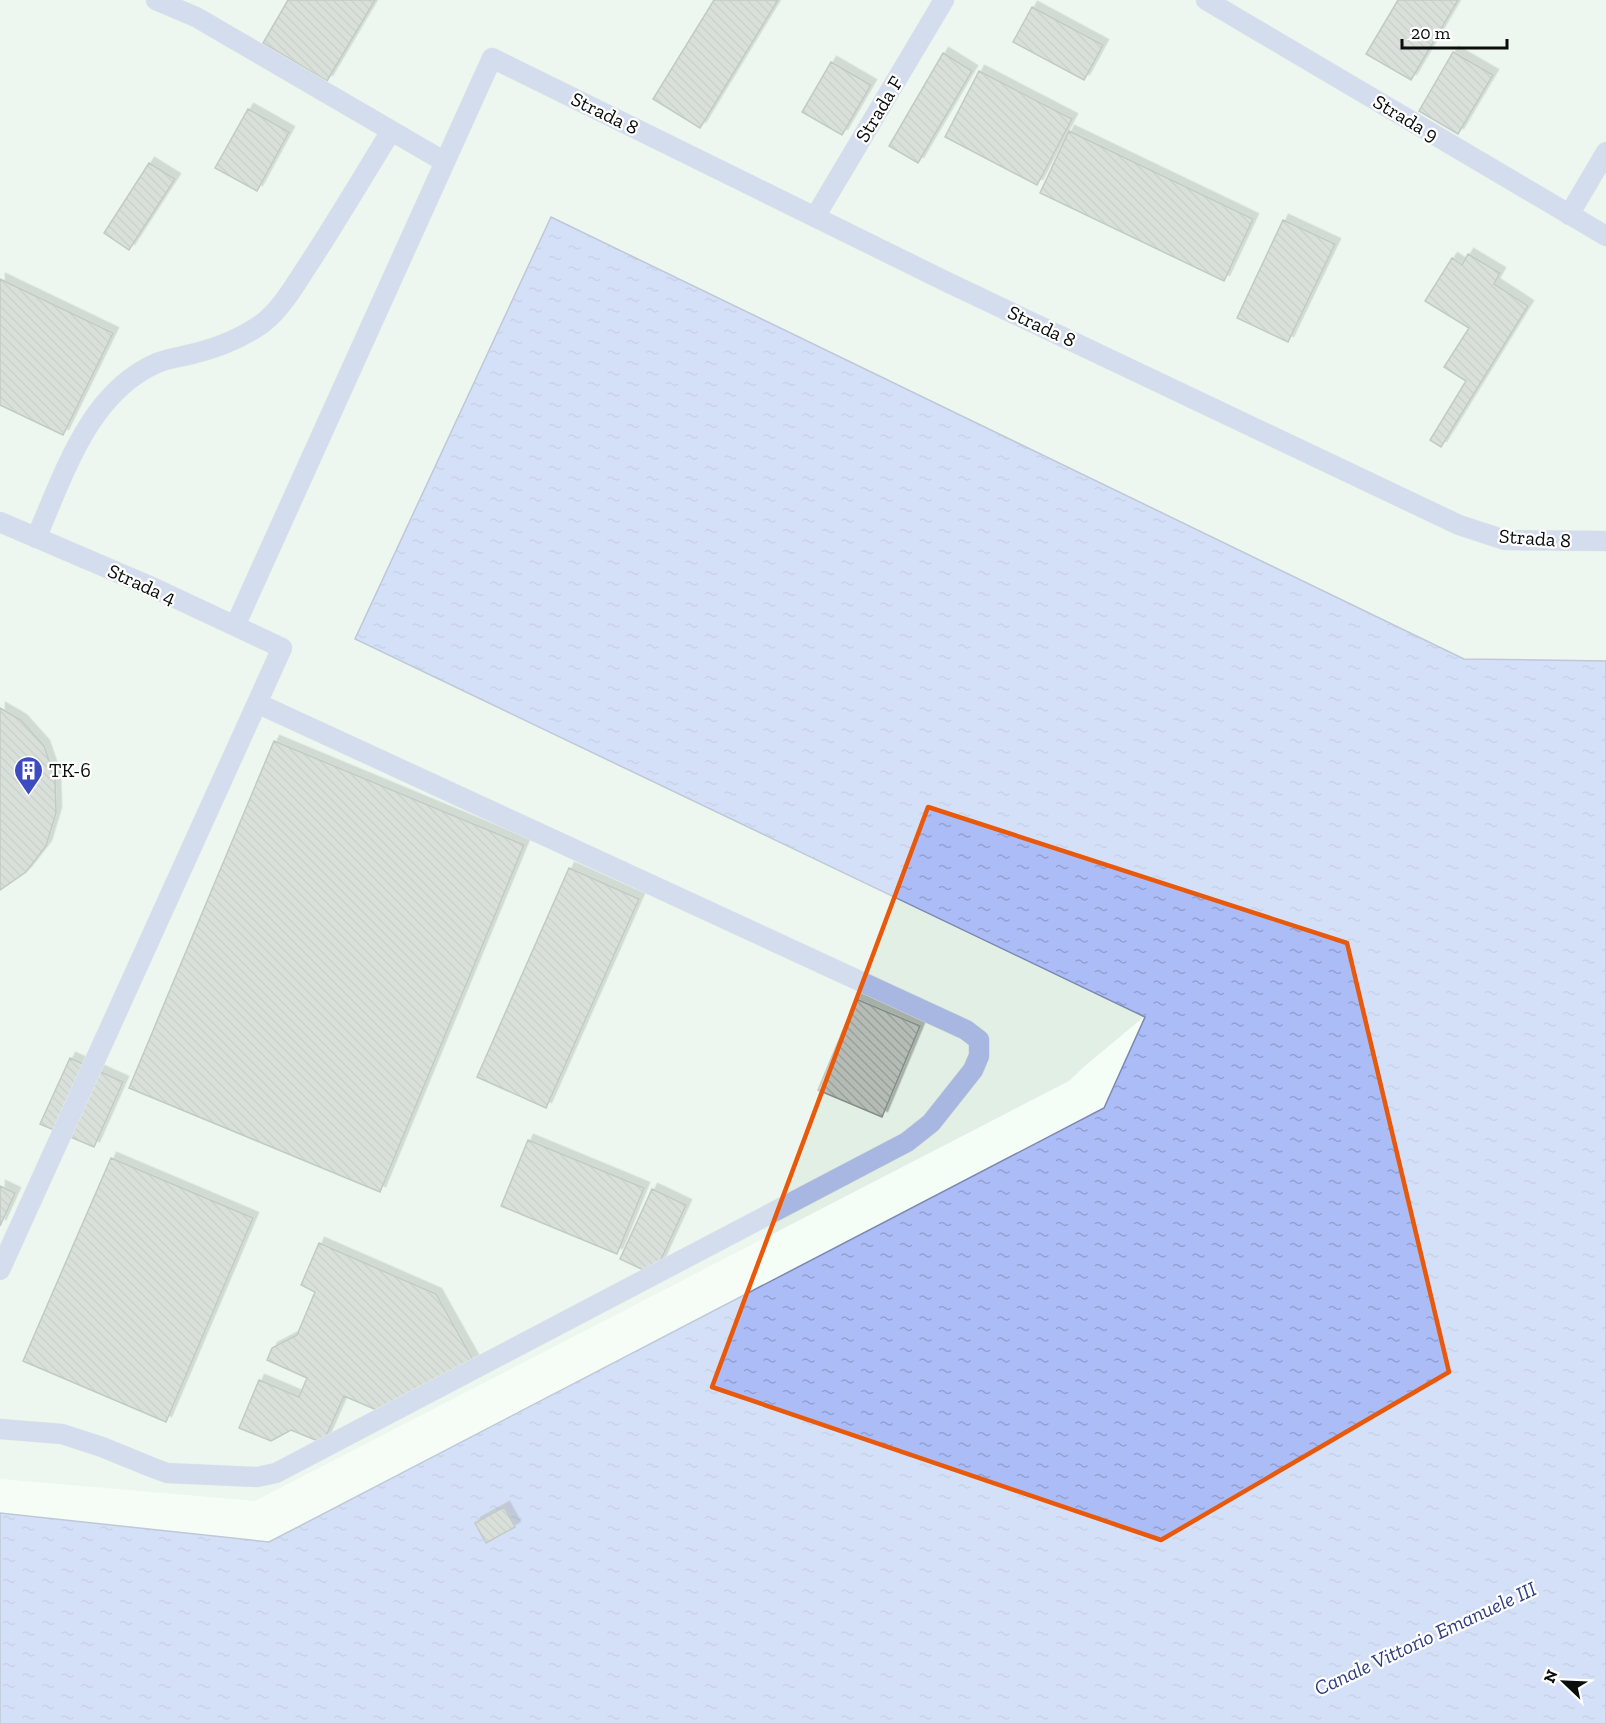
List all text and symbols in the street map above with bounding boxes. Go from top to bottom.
scale bar [1402,12,1507,50]
text: 20 m [1411,22,1451,44]
street label: Strada F [850,72,908,146]
street label: Strada 8 [567,86,643,140]
street label: Strada 9 [1369,89,1443,147]
street label: Strada 8 [1004,300,1080,352]
street label: Strada 8 [1498,524,1572,552]
street label: Strada 4 [104,558,180,610]
building icon: TK-6 [12,754,44,796]
place label: TK-6 [49,758,91,782]
water label: Canale Vittorio Emanuele III [1310,1575,1540,1701]
north arrow [1534,1652,1594,1712]
text: N [1540,1667,1562,1686]

